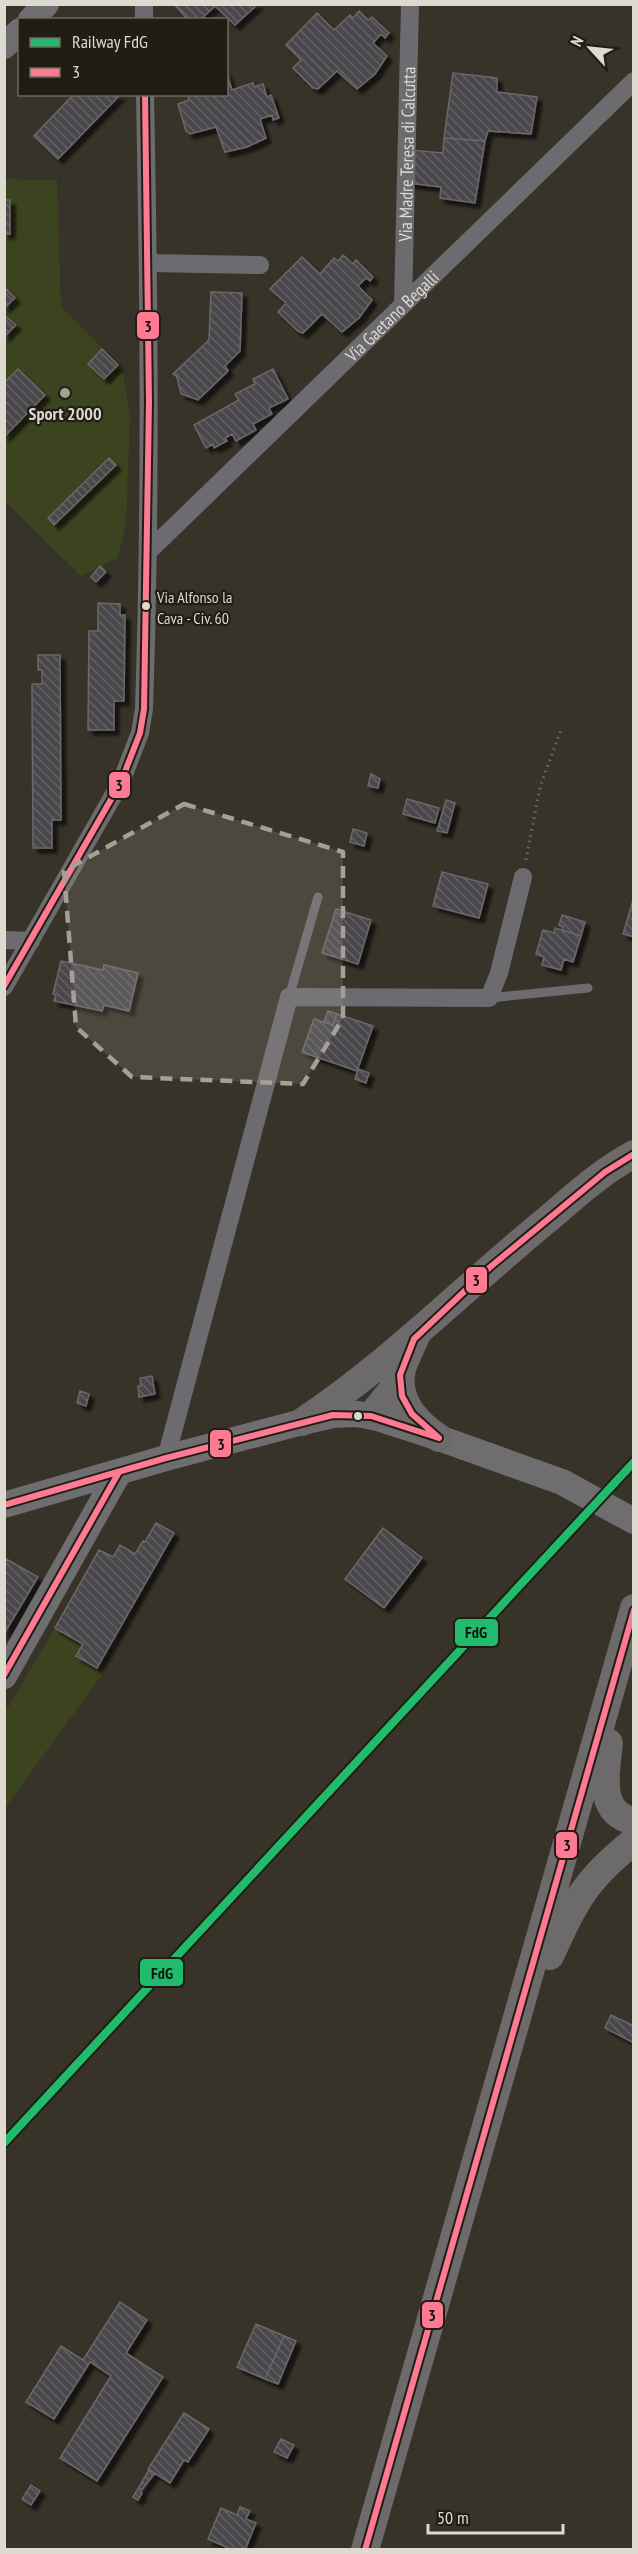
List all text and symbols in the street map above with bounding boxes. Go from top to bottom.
legend [18,18,228,96]
north arrow [560,18,620,78]
text: Railway FdG [72,30,148,53]
text: N [566,33,588,50]
text: 3 [72,60,80,83]
street label: Via Madre Teresa di Calcutta [393,66,420,243]
street label: Via Gaetano Begalli [339,265,443,367]
line badge: 3 [136,311,160,340]
text: 3 [144,316,152,336]
marker: Sport 2000 [58,386,72,400]
place label: Sport 2000 [28,402,102,425]
place label: Via Alfonso la Cava - Civ. 60 [156,587,232,628]
marker: Via Alfonso la Cava - Civ. 60 [140,600,152,612]
line badge: 3 [108,771,131,799]
text: 3 [115,775,123,795]
line badge: 3 [465,1266,488,1294]
text: 3 [472,1270,480,1290]
unlabelled marker [352,1410,364,1422]
line badge: 3 [209,1429,232,1458]
text: 3 [217,1434,225,1454]
line badge: FdG [454,1618,499,1647]
text: FdG [465,1622,487,1642]
line badge: 3 [555,1831,578,1859]
text: 3 [563,1835,571,1855]
line badge: FdG [139,1958,184,1987]
text: FdG [151,1963,173,1983]
line badge: 3 [421,2301,444,2329]
text: 3 [428,2305,436,2325]
scale bar [428,2497,563,2535]
text: 50 m [437,2506,469,2529]

